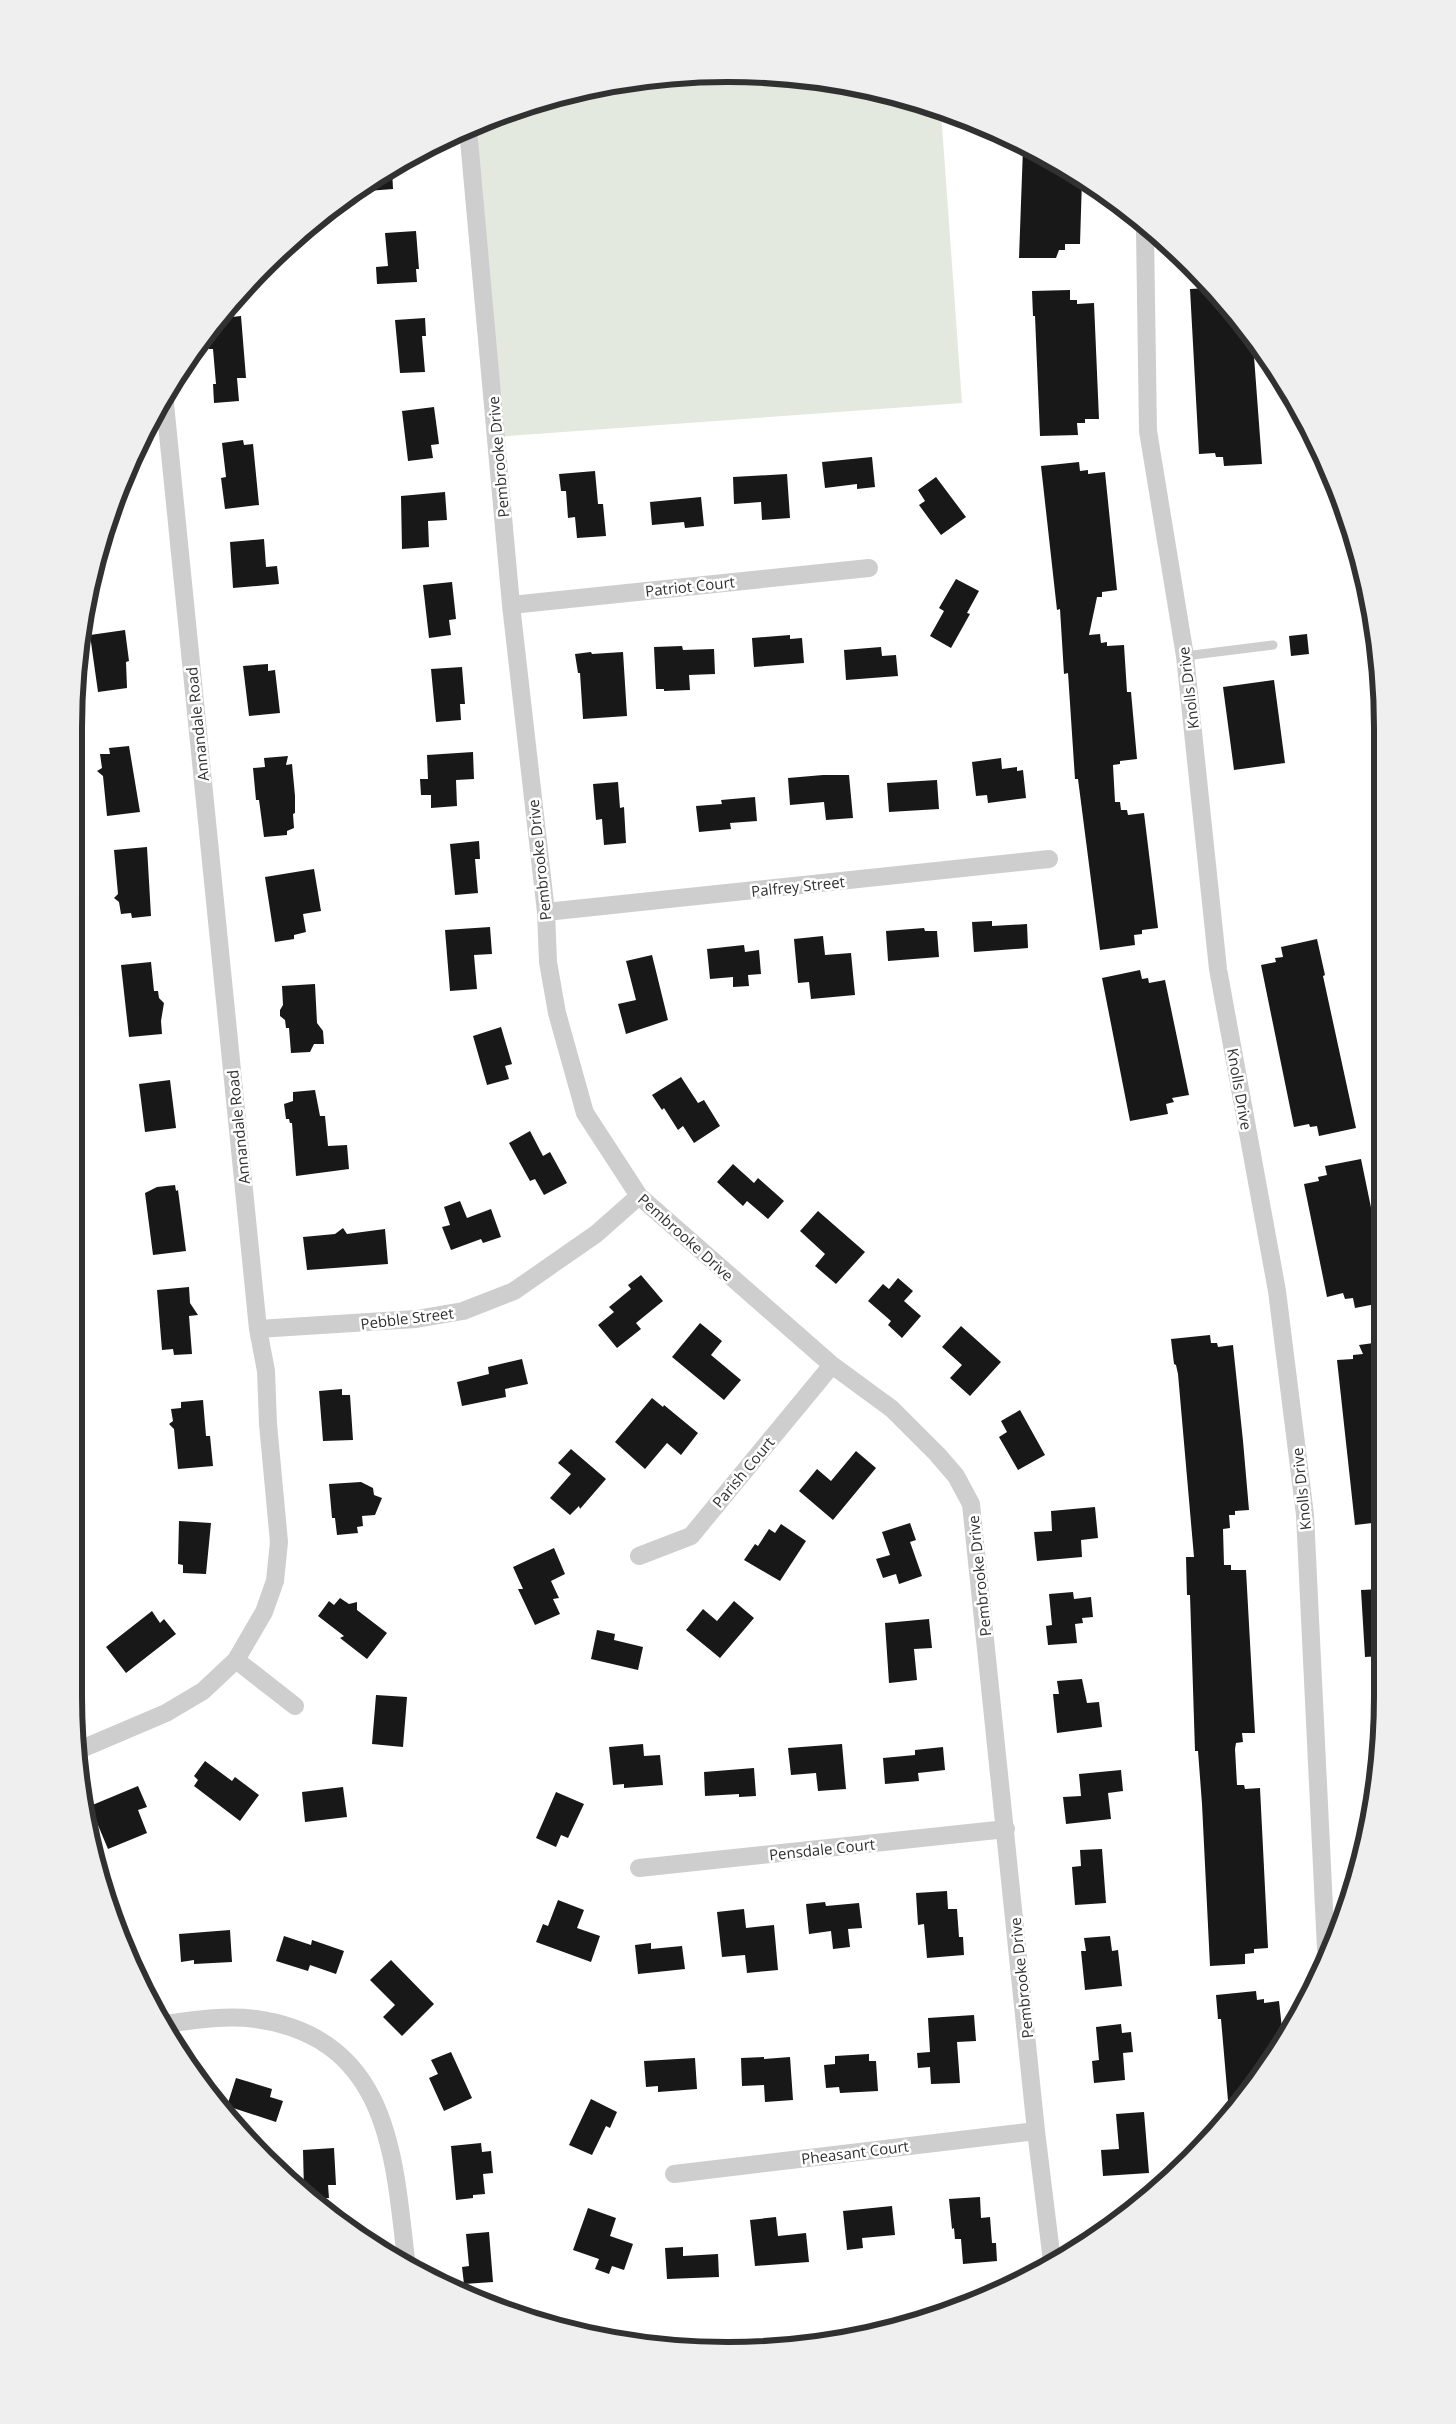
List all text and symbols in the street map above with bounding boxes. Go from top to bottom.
street label: Pembrooke Drive [483,396,513,518]
street label: Patriot Court [644,571,736,601]
street label: Knolls Drive [1173,646,1203,730]
street label: Annandale Road [181,666,213,782]
street label: Pembrooke Drive [523,798,555,922]
street label: Palfrey Street [750,871,846,901]
street label: Knolls Drive [1223,1047,1257,1131]
street label: Annandale Road [222,1069,254,1185]
street label: Pembrooke Drive [634,1189,738,1285]
street label: Pebble Street [359,1302,455,1334]
street label: Parish Court [707,1432,779,1512]
street label: Knolls Drive [1287,1447,1315,1531]
street label: Pembrooke Drive [963,1514,995,1638]
street label: Pensdale Court [768,1833,876,1865]
street label: Pembrooke Drive [1005,1916,1037,2040]
street label: Pheasant Court [800,2135,910,2169]

